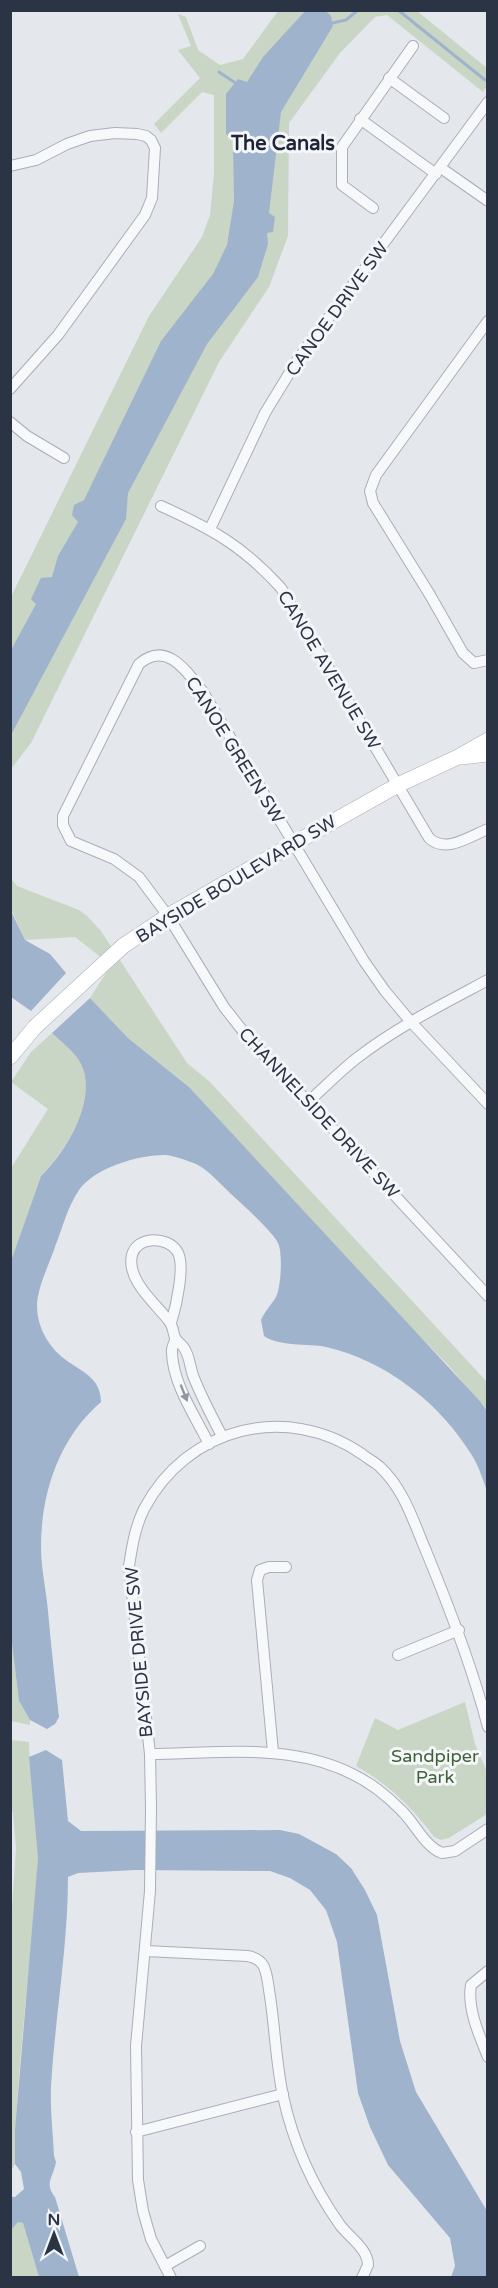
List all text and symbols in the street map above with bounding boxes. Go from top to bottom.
district label: The Canals [230,132,335,156]
street label: CANOE DRIVE SW [281,238,393,380]
street label: CANOE AVENUE SW [273,587,385,753]
street label: CANOE GREEN SW [181,673,289,827]
street label: BAYSIDE BOULEVARD SW [132,810,340,948]
street label: CHANNELSIDE DRIVE SW [234,1023,404,1203]
one-way arrow [180,1384,189,1402]
street label: BAYSIDE DRIVE SW [121,1566,157,1738]
park label: Sandpiper Park [391,1745,479,1788]
north arrow [24,2204,84,2264]
text: N [48,2210,60,2230]

